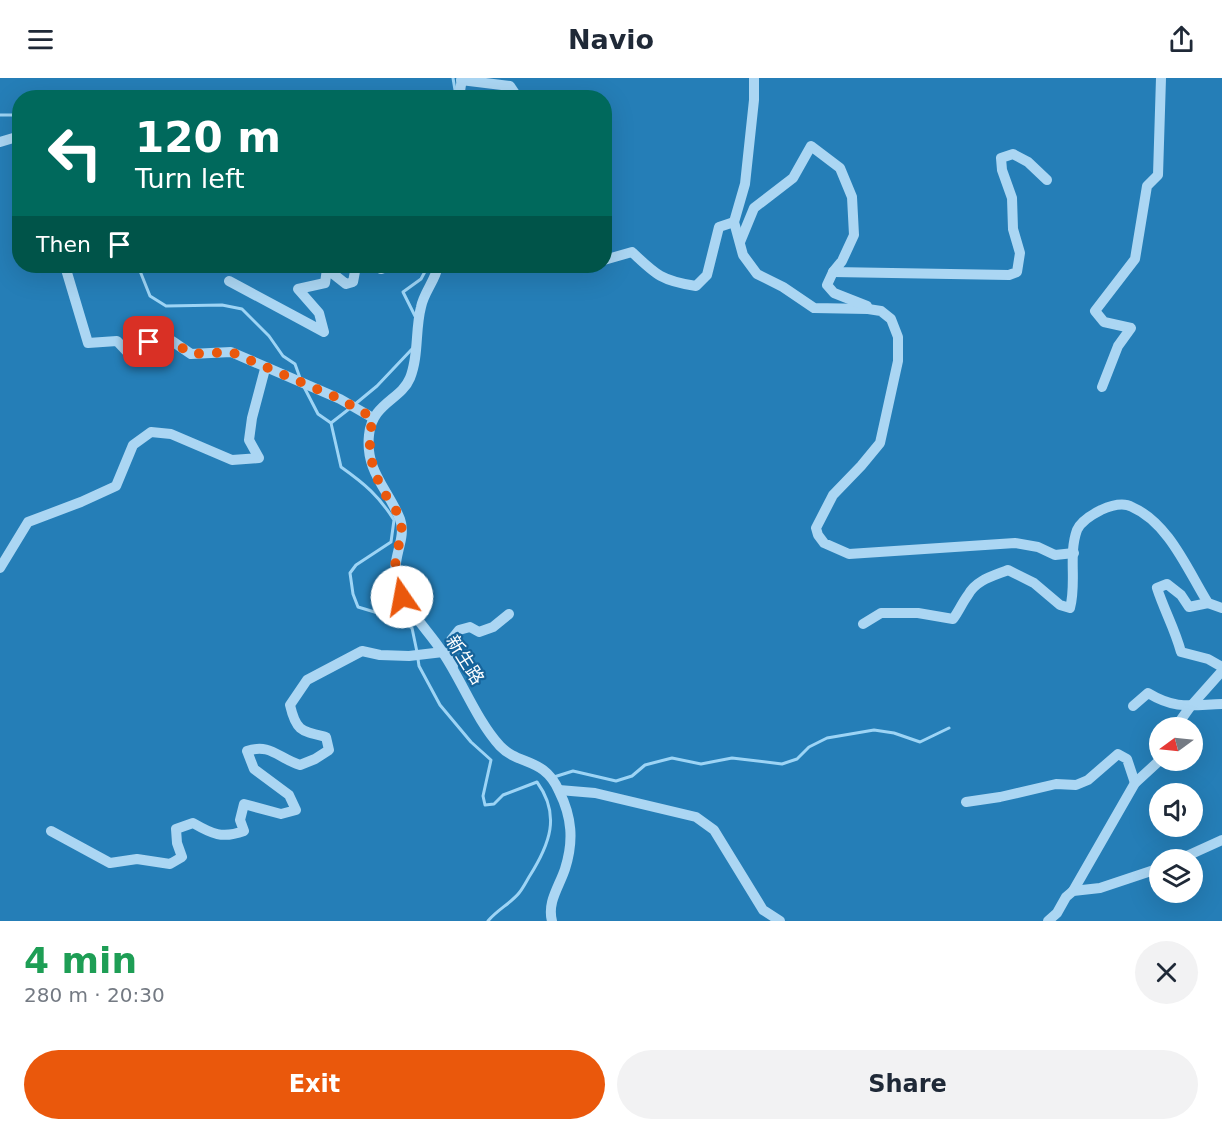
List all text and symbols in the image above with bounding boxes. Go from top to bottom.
icon: menu [24,23,57,56]
icon: share [1165,23,1198,56]
text: Navio [568,24,654,55]
text: 120 m [135,113,281,162]
icon: left [36,114,114,192]
text: Turn left [135,163,245,194]
icon: arrive [103,228,136,261]
text: Then [36,232,91,257]
pin [123,316,174,367]
icon: arrive [132,325,165,358]
position arrow [370,565,434,629]
street label: 新生路 [442,631,489,688]
north arrow [1149,717,1203,771]
map controls [1149,717,1203,903]
button: sound [1149,783,1203,837]
button: layers [1149,849,1203,903]
text: 4 min [24,940,137,981]
button: close [1135,941,1198,1004]
text: 280 m · 20:30 [24,983,165,1007]
button: Exit [24,1050,605,1119]
button: Share [617,1050,1198,1119]

